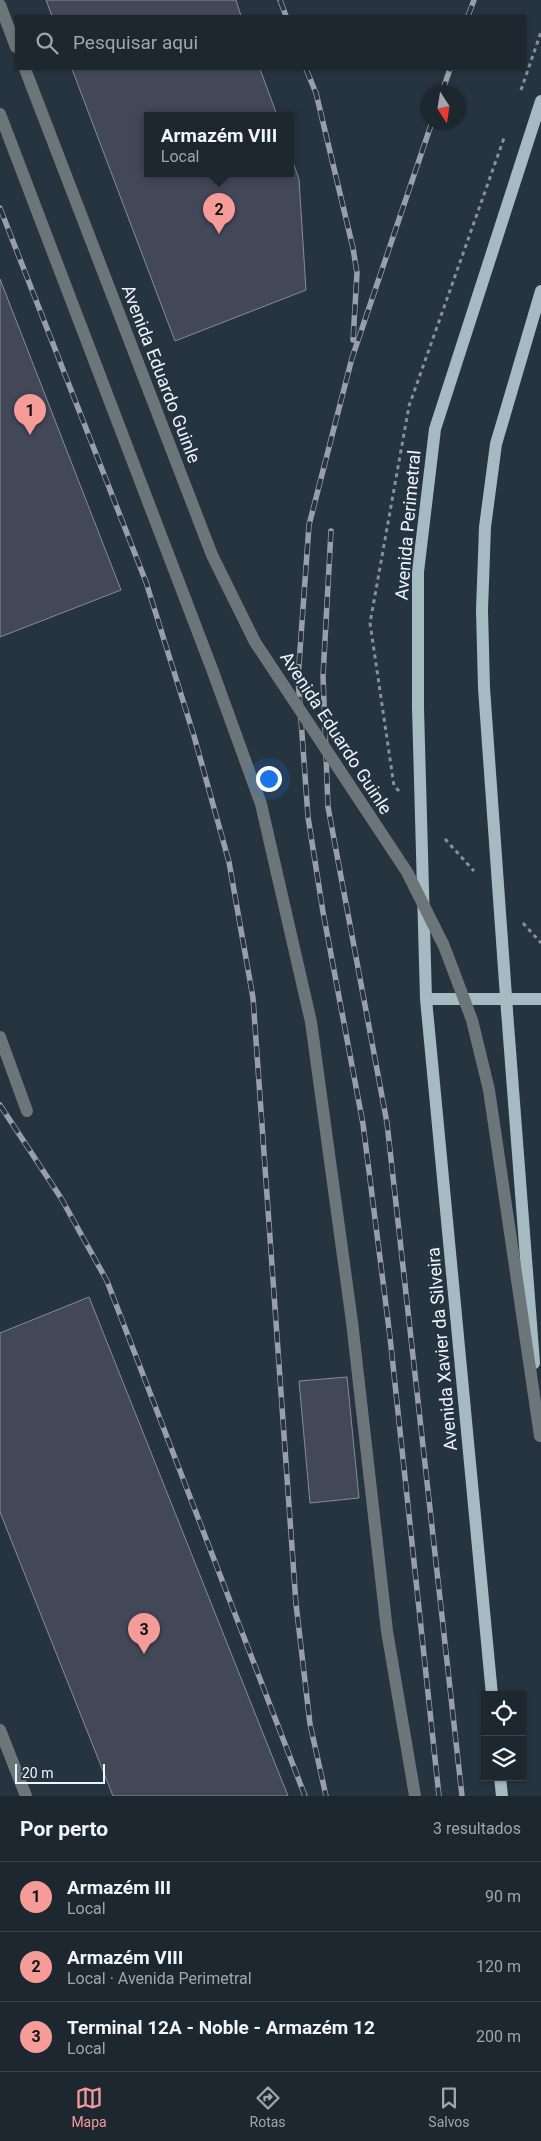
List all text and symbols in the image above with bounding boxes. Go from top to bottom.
search box [15,15,526,70]
icon: search [33,29,61,57]
text: Pesquisar aqui [73,31,198,54]
north arrow [421,85,466,130]
popup [144,112,294,177]
text: Armazém VIII [161,124,277,147]
text: Local [161,147,200,166]
pin: 2 [203,193,235,234]
street label: Avenida Eduardo Guinle [118,282,205,466]
pin: 1 [14,394,46,435]
street label: Avenida Perimetral [390,449,425,601]
street label: Avenida Eduardo Guinle [276,648,397,818]
your location [256,766,282,792]
street label: Avenida Xavier da Silveira [422,1246,461,1452]
pin: 3 [128,1613,160,1654]
map controls [481,1691,526,1781]
button: locate [481,1691,526,1736]
button: layers [481,1736,526,1781]
scale bar [15,1761,105,1784]
text: 20 m [22,1765,54,1781]
text: Por perto [20,1817,108,1841]
text: 3 resultados [433,1819,521,1838]
text: Armazém III [67,1876,171,1899]
text: 1 [31,1887,41,1906]
text: 90 m [485,1887,521,1906]
text: Local [67,1899,106,1918]
text: Armazém VIII [67,1946,183,1969]
text: 2 [31,1957,41,1976]
text: 120 m [476,1957,521,1976]
text: Local · Avenida Perimetral [67,1969,252,1988]
text: Terminal 12A - Noble - Armazém 12 [67,2016,375,2039]
text: 3 [31,2027,41,2046]
text: 200 m [476,2027,521,2046]
text: Local [67,2039,106,2058]
tab: Mapa [71,2084,107,2130]
tab: Rotas [250,2084,286,2130]
tab: Salvos [428,2084,470,2130]

